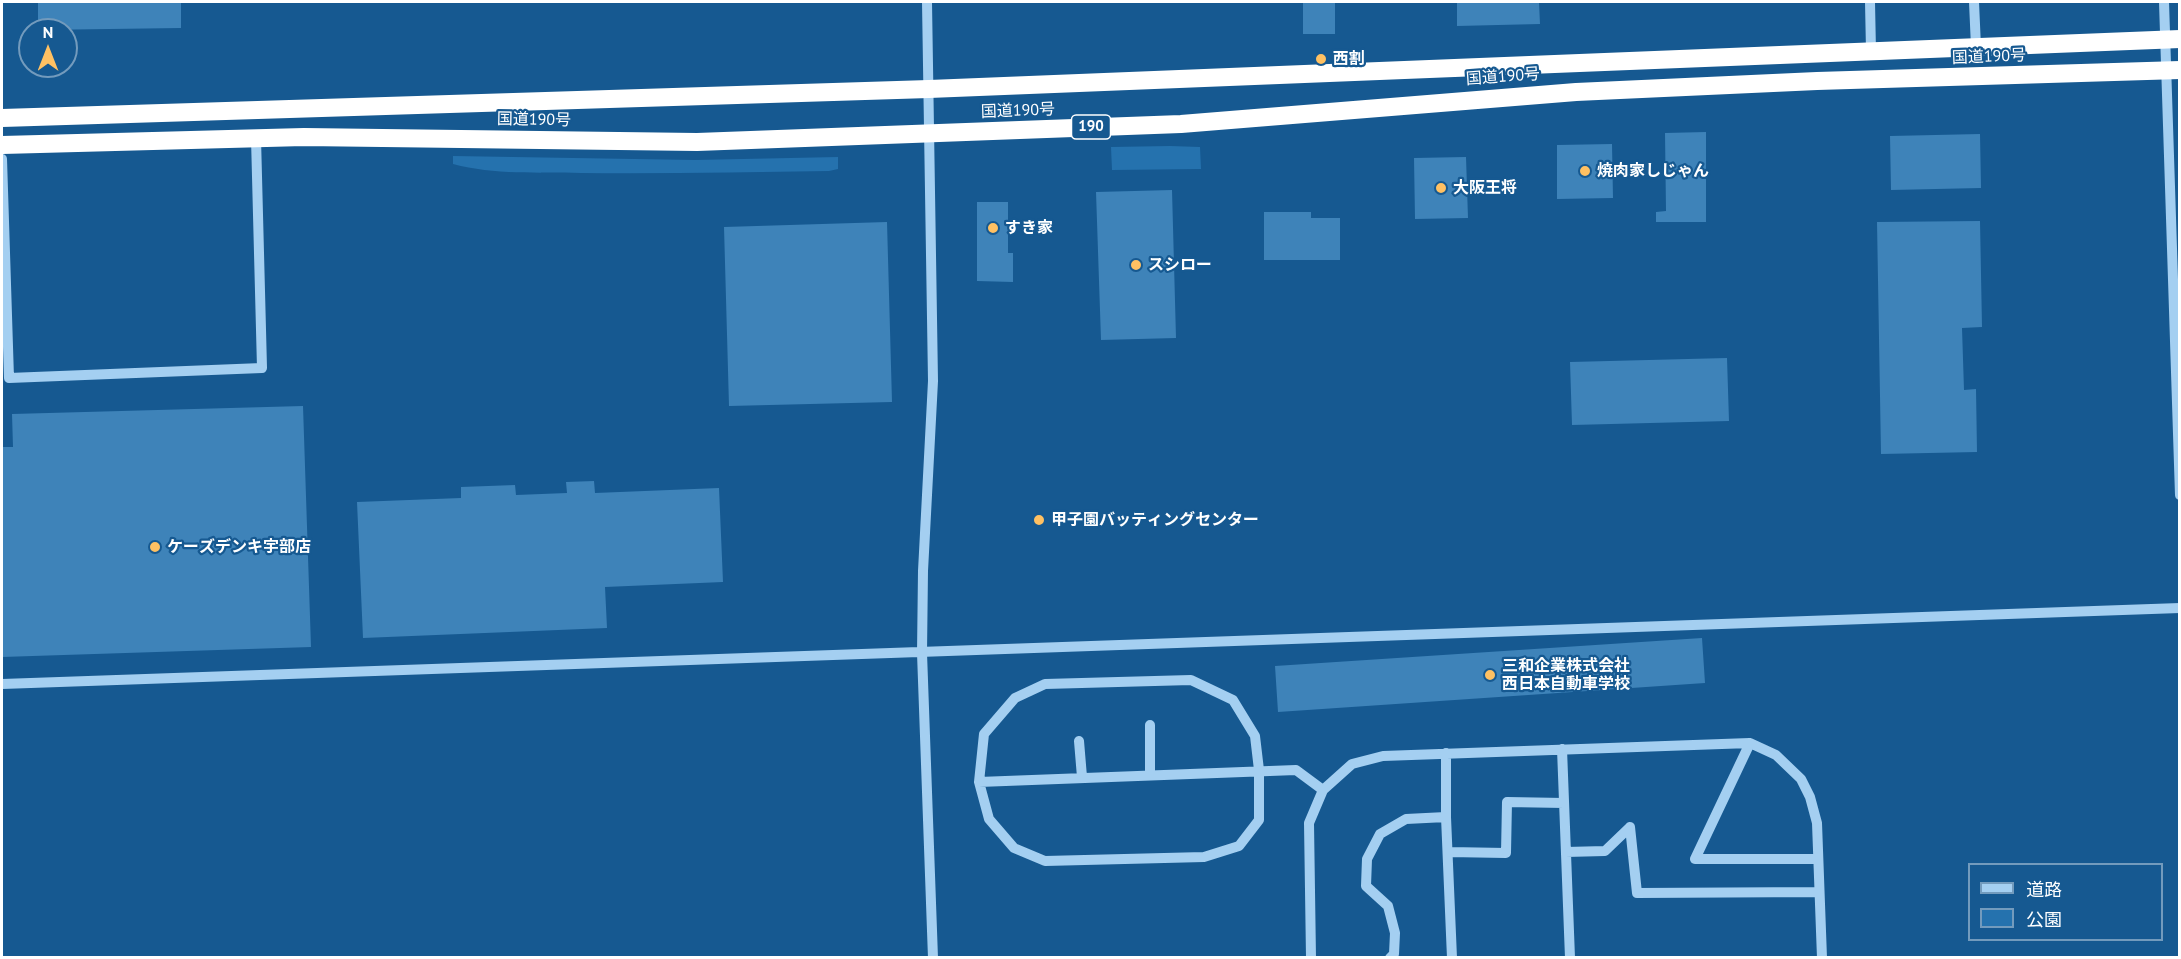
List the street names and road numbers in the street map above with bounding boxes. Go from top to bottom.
street label: 国道190号 [1952,46,2026,68]
street label: 国道190号 [1465,65,1541,89]
street label: 国道190号 [981,100,1055,122]
street label: 国道190号 [497,110,571,130]
road number: 190 [1072,115,1110,139]

